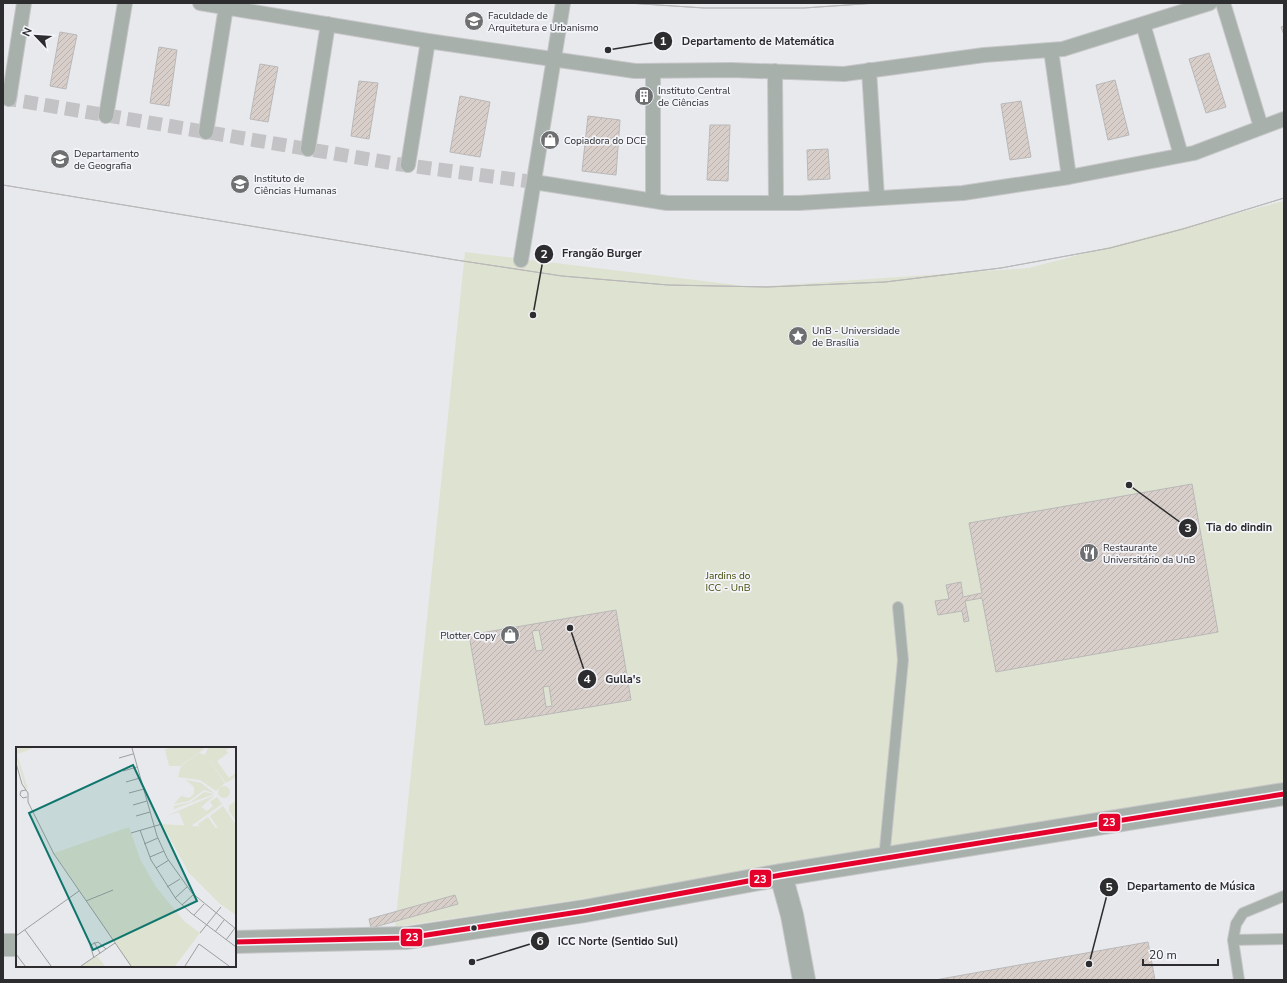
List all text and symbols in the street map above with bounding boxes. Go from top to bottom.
place label: Faculdade de Arquitetura e Urbanismo [488,9,599,35]
school or university icon: Faculdade de Arquitetura e Urbanismo [463,10,485,32]
north arrow [16,16,56,56]
text: N [19,25,36,39]
callout: Departamento de Matemática [653,29,842,52]
text: 1 [659,33,667,49]
text: Departamento de Matemática [682,34,834,49]
place label: Instituto Central de Ciências [658,84,730,110]
building icon: Instituto Central de Ciências [633,85,655,107]
shop icon: Copiadora do DCE [539,129,561,151]
place label: Copiadora do DCE [564,134,646,148]
place label: Departamento de Geografia [74,147,140,173]
school or university icon: Departamento de Geografia [49,148,71,170]
place label: Instituto de Ciências Humanas [254,172,337,198]
school or university icon: Instituto de Ciências Humanas [229,173,251,195]
callout: Frangão Burger [534,242,650,265]
text: 2 [540,246,548,262]
text: Frangão Burger [562,246,643,261]
place label: UnB - Universidade de Brasília [812,324,900,350]
place icon: UnB - Universidade de Brasília [787,325,809,347]
callout: Tia do dindin [1178,516,1280,539]
text: 3 [1184,520,1192,536]
text: Tia do dindin [1206,520,1272,535]
place label: Restaurante Universitário da UnB [1103,541,1196,567]
restaurant icon: Restaurante Universitário da UnB [1078,542,1100,564]
park label: Jardins do ICC - UnB [705,569,751,595]
shop icon: Plotter Copy [499,624,521,646]
place label: Plotter Copy [440,629,497,643]
callout: Gulla's [577,668,649,691]
text: 4 [583,671,591,687]
text: Gulla's [605,672,641,687]
inset map [16,747,236,967]
line badge: 23 [1098,813,1121,832]
text: 23 [1102,815,1116,830]
line badge: 23 [749,869,772,888]
text: 23 [753,872,767,887]
callout: Departamento de Música [1099,875,1263,898]
text: 5 [1105,879,1113,895]
text: Departamento de Música [1127,879,1255,894]
unlabelled marker [469,923,479,933]
line badge: 23 [400,928,423,947]
callout: ICC Norte (Sentido Sul) [530,929,687,952]
text: 23 [405,930,419,945]
text: 6 [536,933,544,949]
text: ICC Norte (Sentido Sul) [558,934,678,949]
scale bar [1143,941,1218,967]
text: 20 m [1149,947,1177,963]

